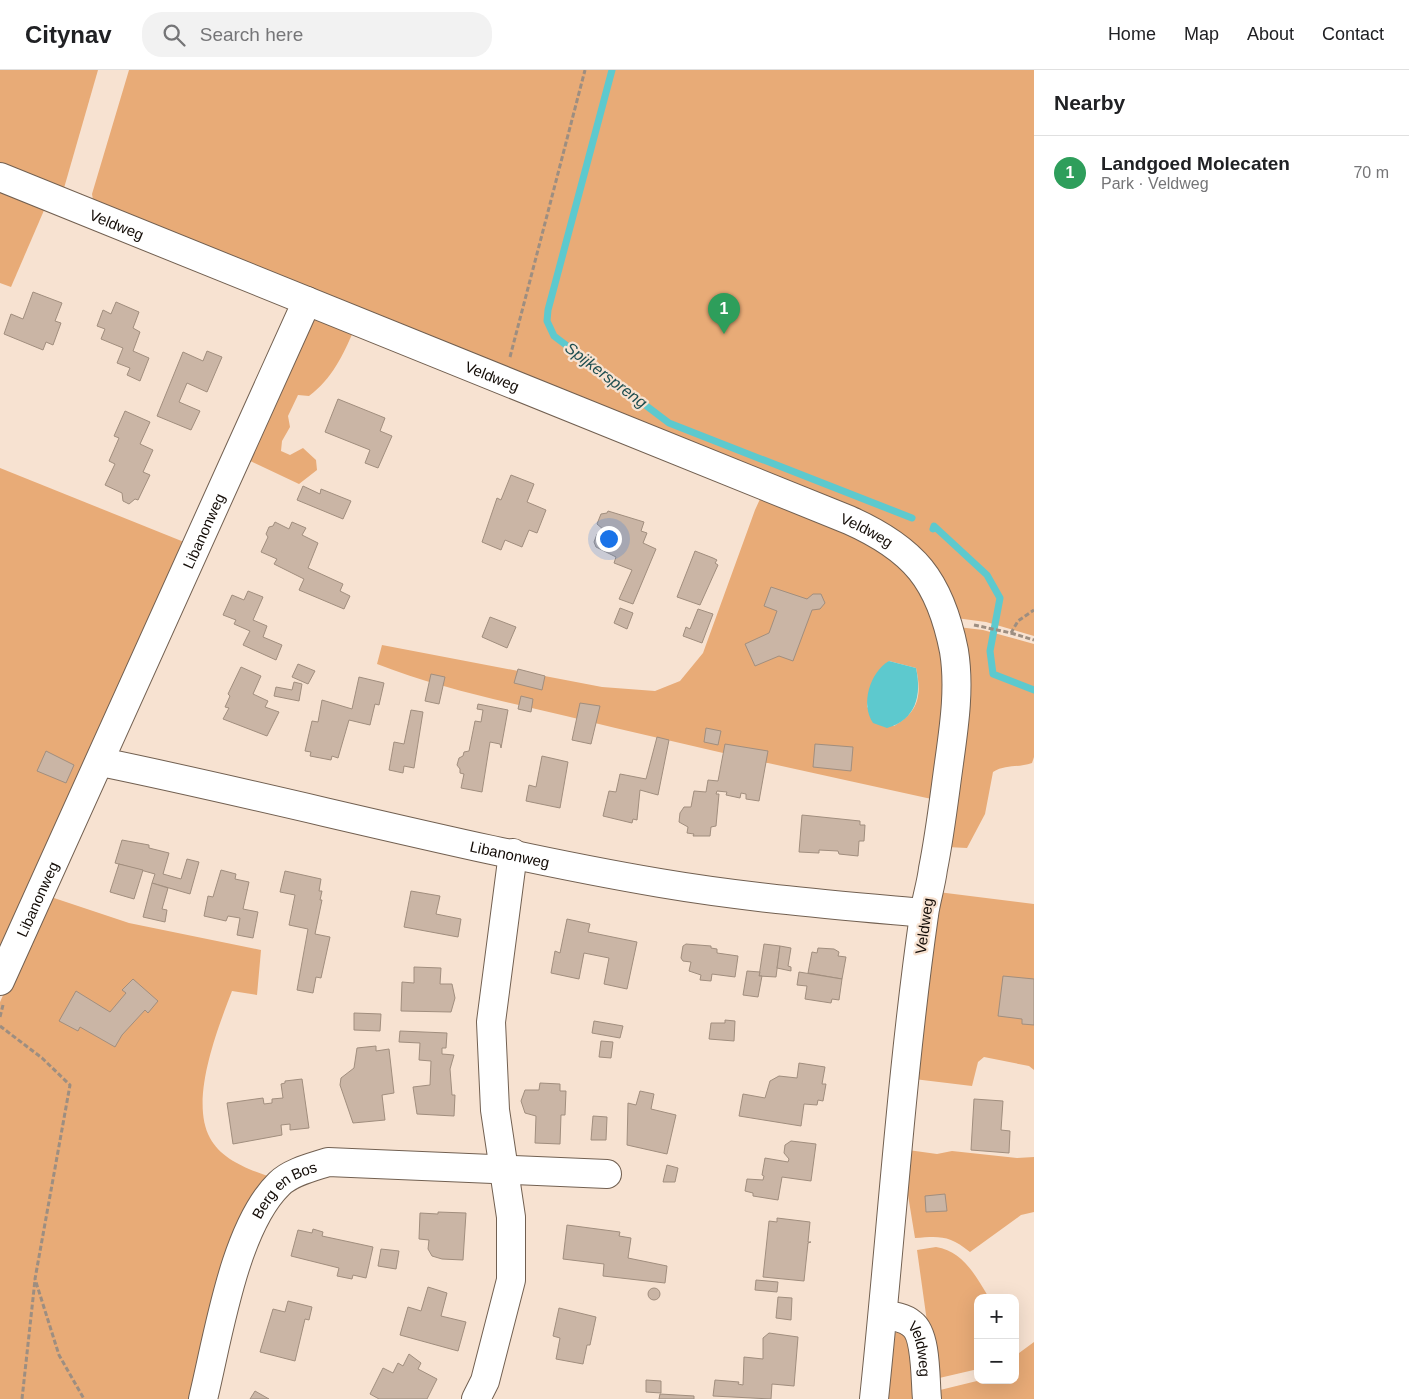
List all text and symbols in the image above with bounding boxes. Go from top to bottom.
search box [142,12,492,57]
text: Citynav [25,21,112,48]
icon: search [160,21,188,49]
text: Search here [200,24,303,45]
text: Home [1108,24,1156,44]
text: Map [1184,24,1219,44]
text: About [1247,24,1294,44]
text: Contact [1322,24,1384,44]
text: Nearby [1054,91,1125,114]
text: Landgoed Molecaten [1101,153,1290,174]
text: 1 [1066,164,1074,181]
text: 70 m [1353,164,1389,181]
text: Park · Veldweg [1101,175,1209,192]
street label: Veldweg [87,206,146,243]
pin: 1 [708,293,740,334]
water label: Spijkerspreng [562,339,650,411]
street label: Veldweg [463,357,522,394]
street label: Libanonweg [179,490,228,571]
street label: Veldweg [838,509,896,550]
your location [596,526,622,552]
street label: Libanonweg [468,837,551,870]
street label: Libanonweg [13,859,61,939]
street label: Veldweg [912,897,936,955]
street label: Berg en Bos [248,1158,319,1221]
map controls [974,1294,1019,1384]
button: + [974,1294,1019,1339]
street label: Veldweg [905,1317,934,1377]
button: − [974,1339,1019,1384]

